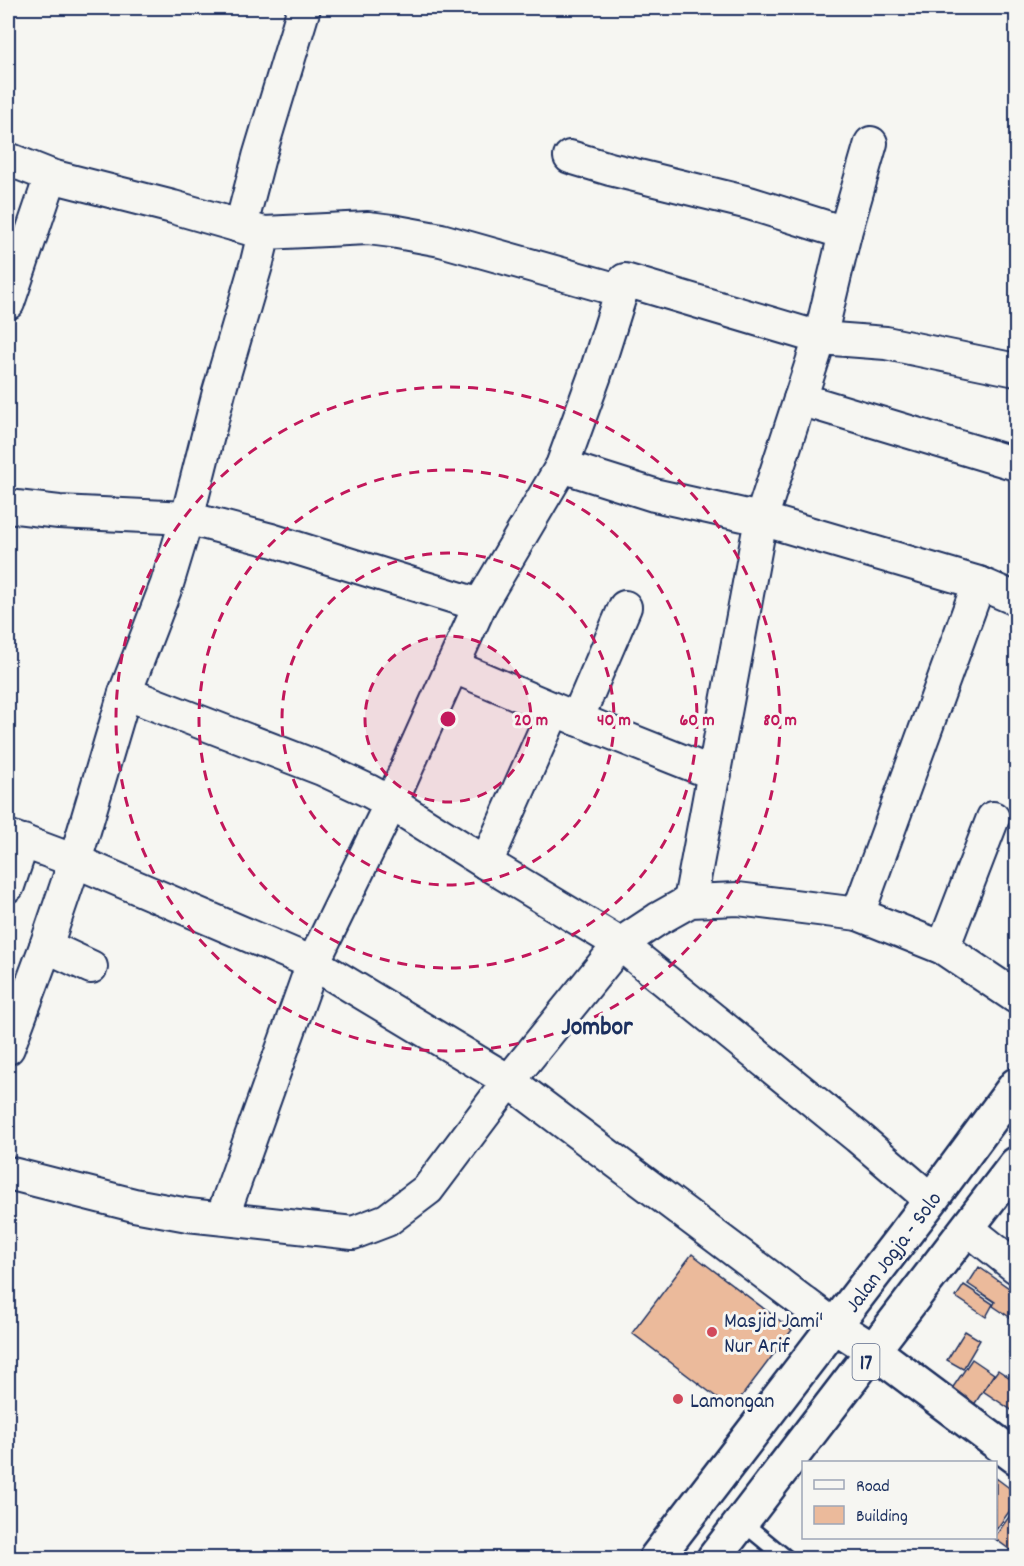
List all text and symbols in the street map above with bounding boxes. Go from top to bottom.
centre of rings [438,709,458,729]
text: 20 m [514,709,548,734]
text: 40 m [597,709,631,734]
text: 60 m [679,709,715,734]
text: 80 m [763,709,797,734]
district label: Jombor [561,1010,633,1047]
street label: Jalan Jogja - Solo [839,1186,951,1320]
place label: Masjid Jami' Nur Arif [724,1307,823,1363]
marker: Masjid Jami' Nur Arif [705,1325,719,1339]
road number: 17 [852,1344,880,1380]
place label: Lamongan [690,1387,775,1418]
marker: Lamongan [671,1392,685,1406]
legend [802,1461,997,1539]
text: Road [856,1475,890,1500]
text: Building [856,1505,908,1530]

